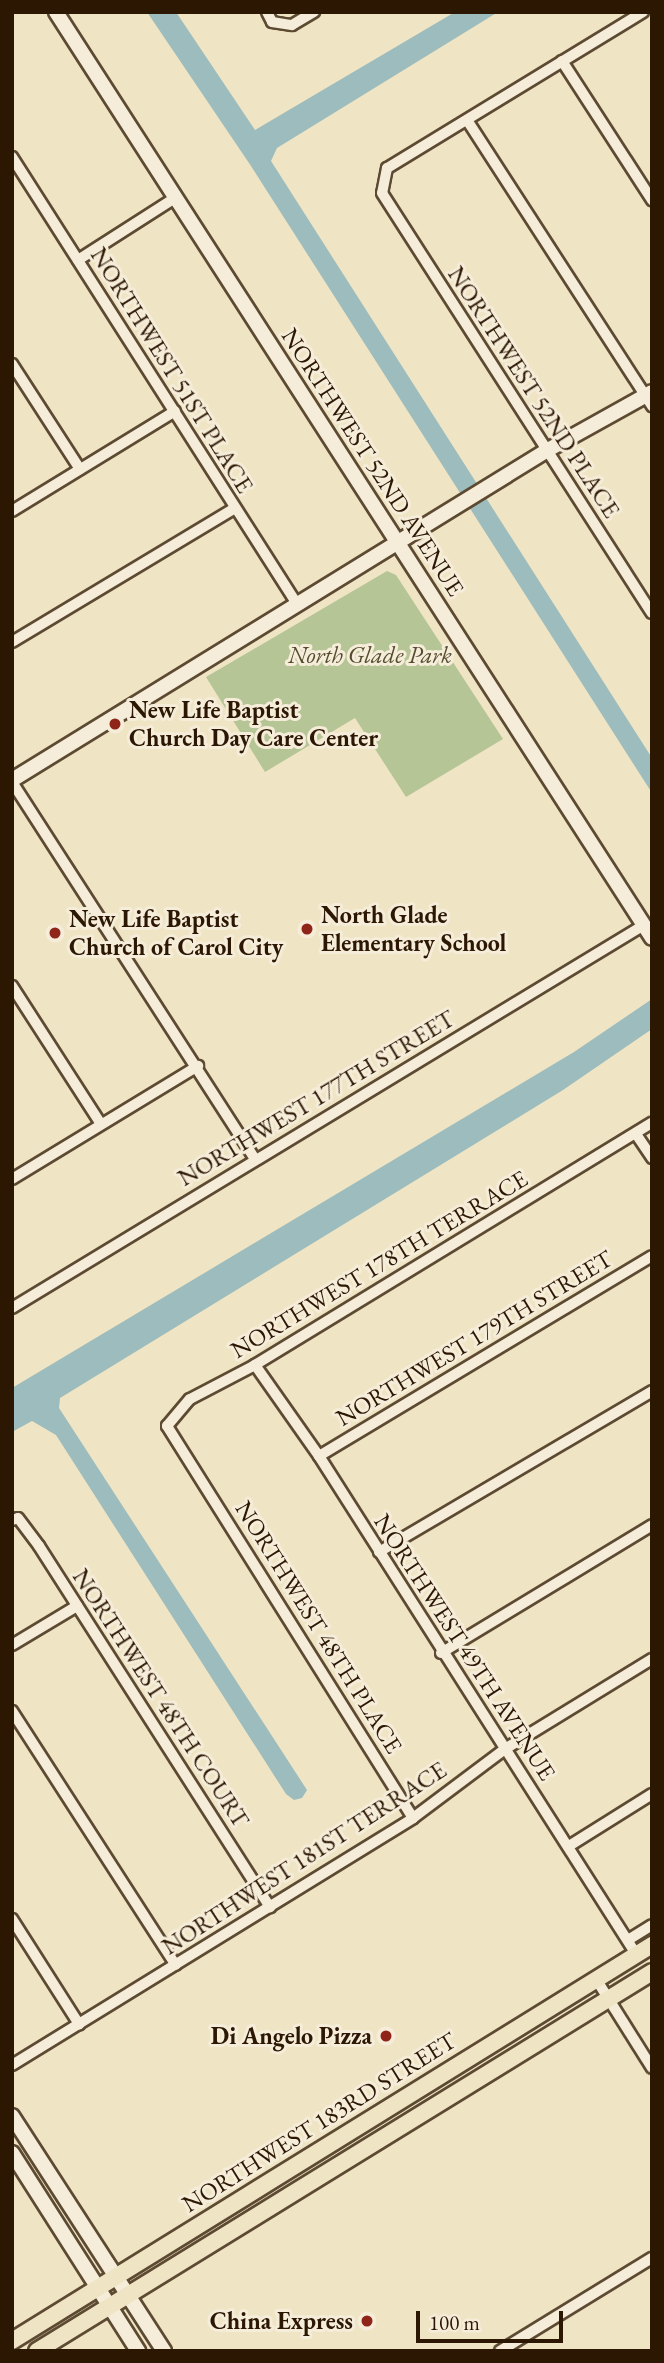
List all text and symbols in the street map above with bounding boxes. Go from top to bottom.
street label: NORTHWEST 51ST PLACE [85,242,259,498]
street label: NORTHWEST 52ND PLACE [442,261,626,523]
street label: NORTHWEST 52ND AVENUE [276,323,470,601]
park label: North Glade Park [288,641,452,669]
place label: New Life Baptist Church Day Care Center [129,696,378,752]
marker: New Life Baptist Church Day Care Center [107,716,123,732]
place label: North Glade Elementary School [321,901,506,957]
place label: New Life Baptist Church of Carol City [69,905,283,961]
marker: North Glade Elementary School [299,921,315,937]
marker: New Life Baptist Church of Carol City [47,925,63,941]
street label: NORTHWEST 177TH STREET [173,1004,459,1192]
street label: NORTHWEST 178TH TERRACE [225,1164,533,1364]
street label: NORTHWEST 179TH STREET [331,1244,617,1432]
street label: NORTHWEST 48TH PLACE [229,1495,409,1759]
street label: NORTHWEST 49TH AVENUE [368,1508,562,1786]
street label: NORTHWEST 48TH COURT [67,1563,255,1833]
street label: NORTHWEST 181ST TERRACE [157,1755,451,1961]
place label: Di Angelo Pizza [211,2022,372,2050]
street label: NORTHWEST 183RD STREET [177,2026,461,2218]
marker: Di Angelo Pizza [378,2028,394,2044]
scale bar [419,2296,566,2340]
place label: China Express [210,2307,353,2335]
text: 100 m [429,2309,480,2336]
marker: China Express [359,2313,375,2329]

